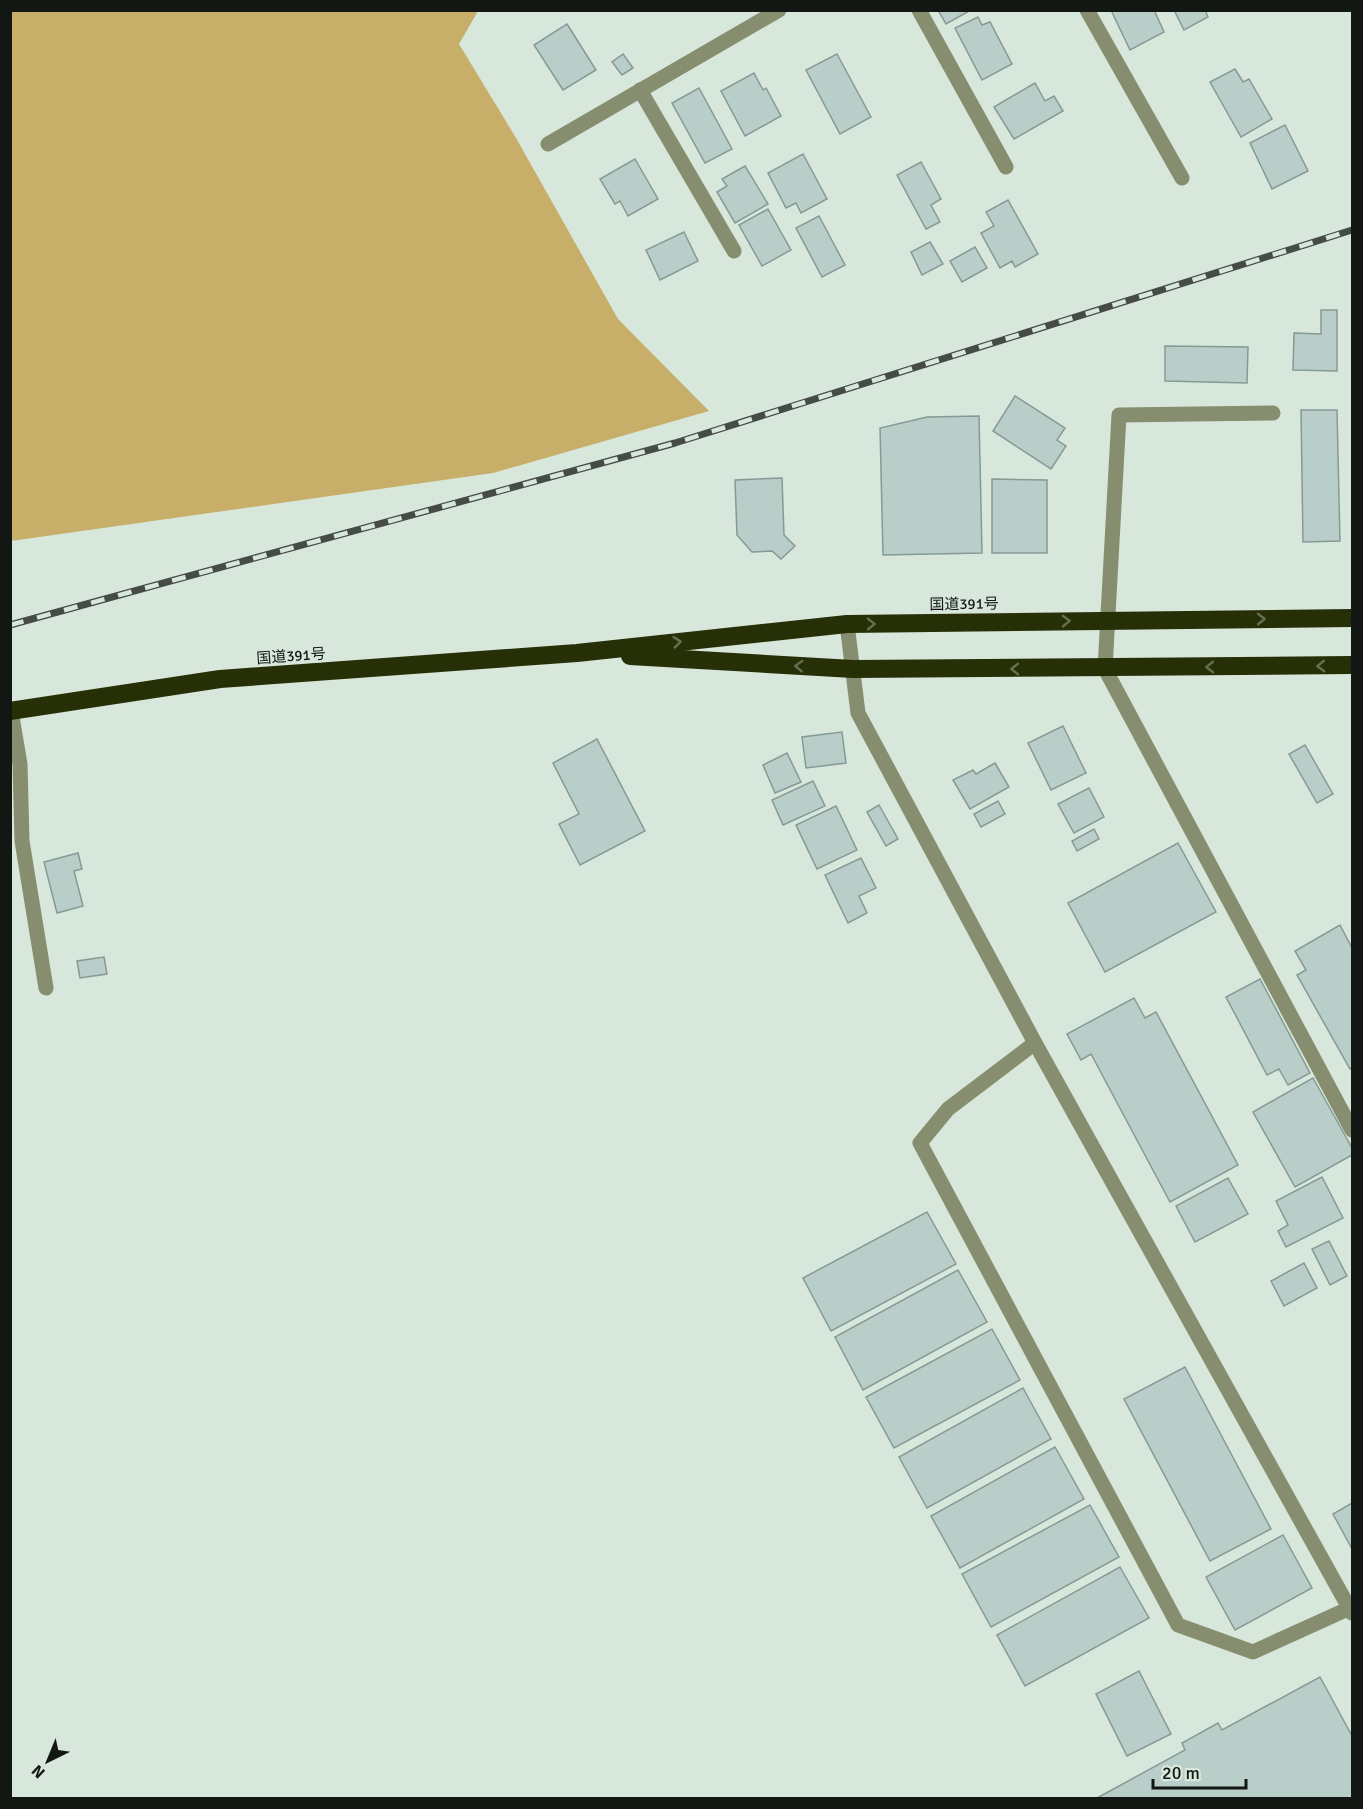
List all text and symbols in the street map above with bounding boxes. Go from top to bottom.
street label: 国道391号 [929,594,999,614]
one-way arrow [1256,613,1265,625]
one-way arrow [1061,615,1070,627]
one-way arrow [866,617,875,630]
one-way arrow [672,637,681,649]
street label: 国道391号 [256,645,326,667]
one-way arrow [795,660,804,673]
one-way arrow [1317,660,1326,672]
one-way arrow [1206,661,1215,674]
one-way arrow [1011,663,1020,675]
north arrow [18,1731,78,1791]
scale bar [1153,1752,1246,1790]
text: N [28,1760,49,1782]
text: 20 m [1162,1762,1200,1784]

